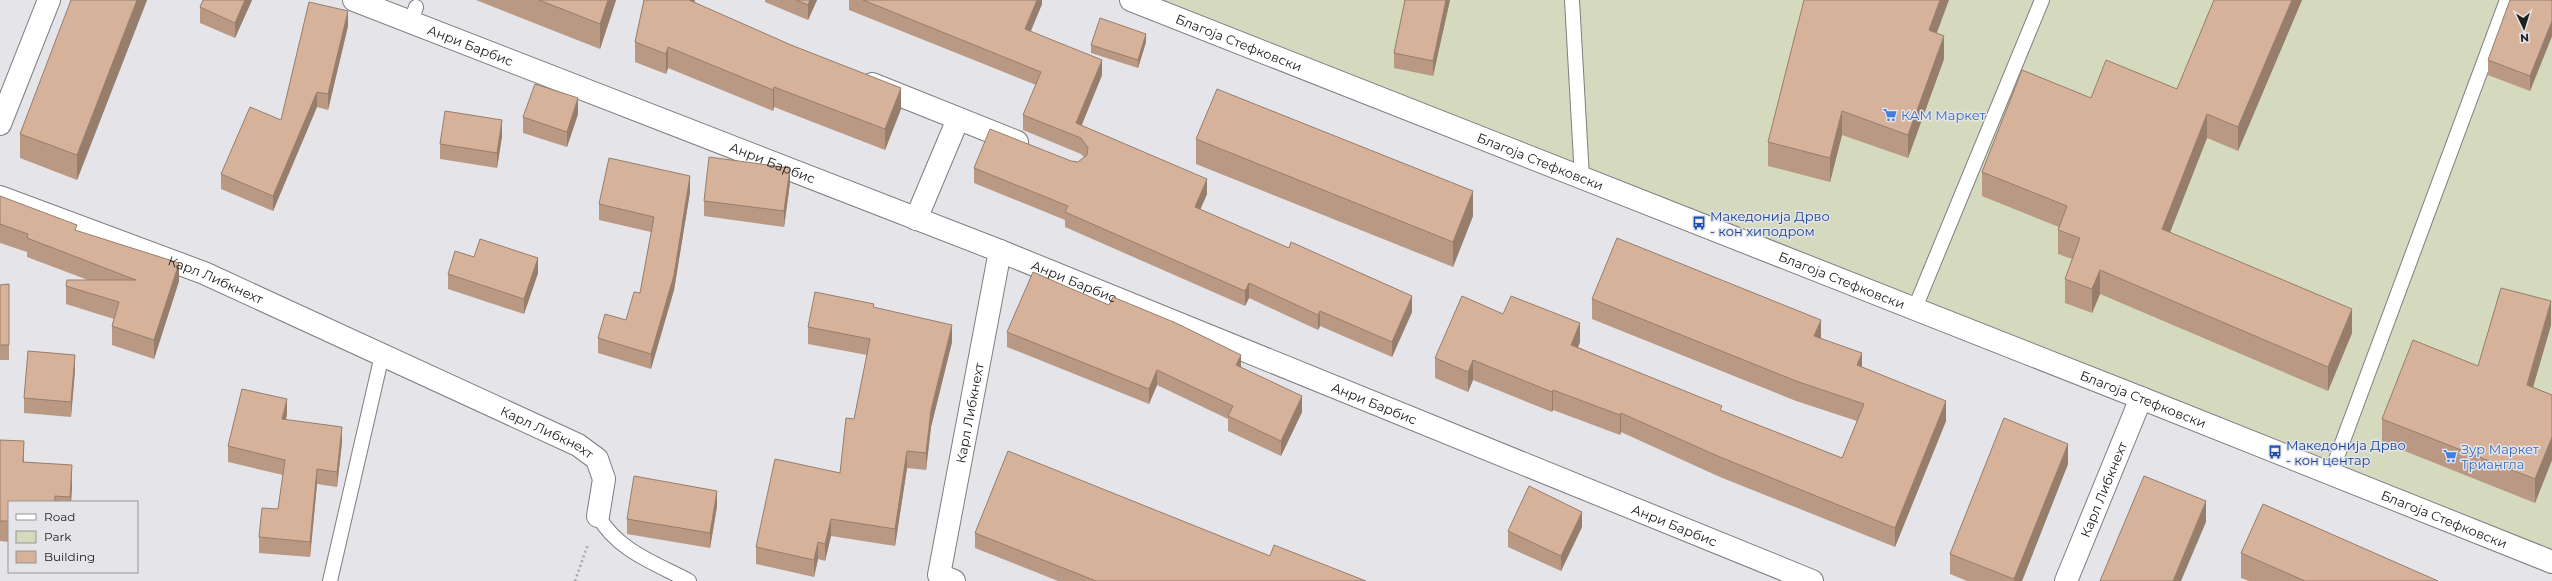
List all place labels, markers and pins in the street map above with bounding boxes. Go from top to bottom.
supermarket icon: КАМ Маркет [1882,107,1898,123]
place label: КАМ Маркет [1901,107,1986,123]
place label: Македонија Дрво - кон хиподром [1710,208,1830,239]
bus stop icon: Македонија Дрво - кон хиподром [1691,215,1707,231]
place label: Македонија Дрво - кон центар [2286,437,2406,468]
place label: Зур Маркет Триангла [2461,441,2540,472]
bus stop icon: Македонија Дрво - кон центар [2267,444,2283,460]
supermarket icon: Зур Маркет Триангла [2442,448,2458,464]

